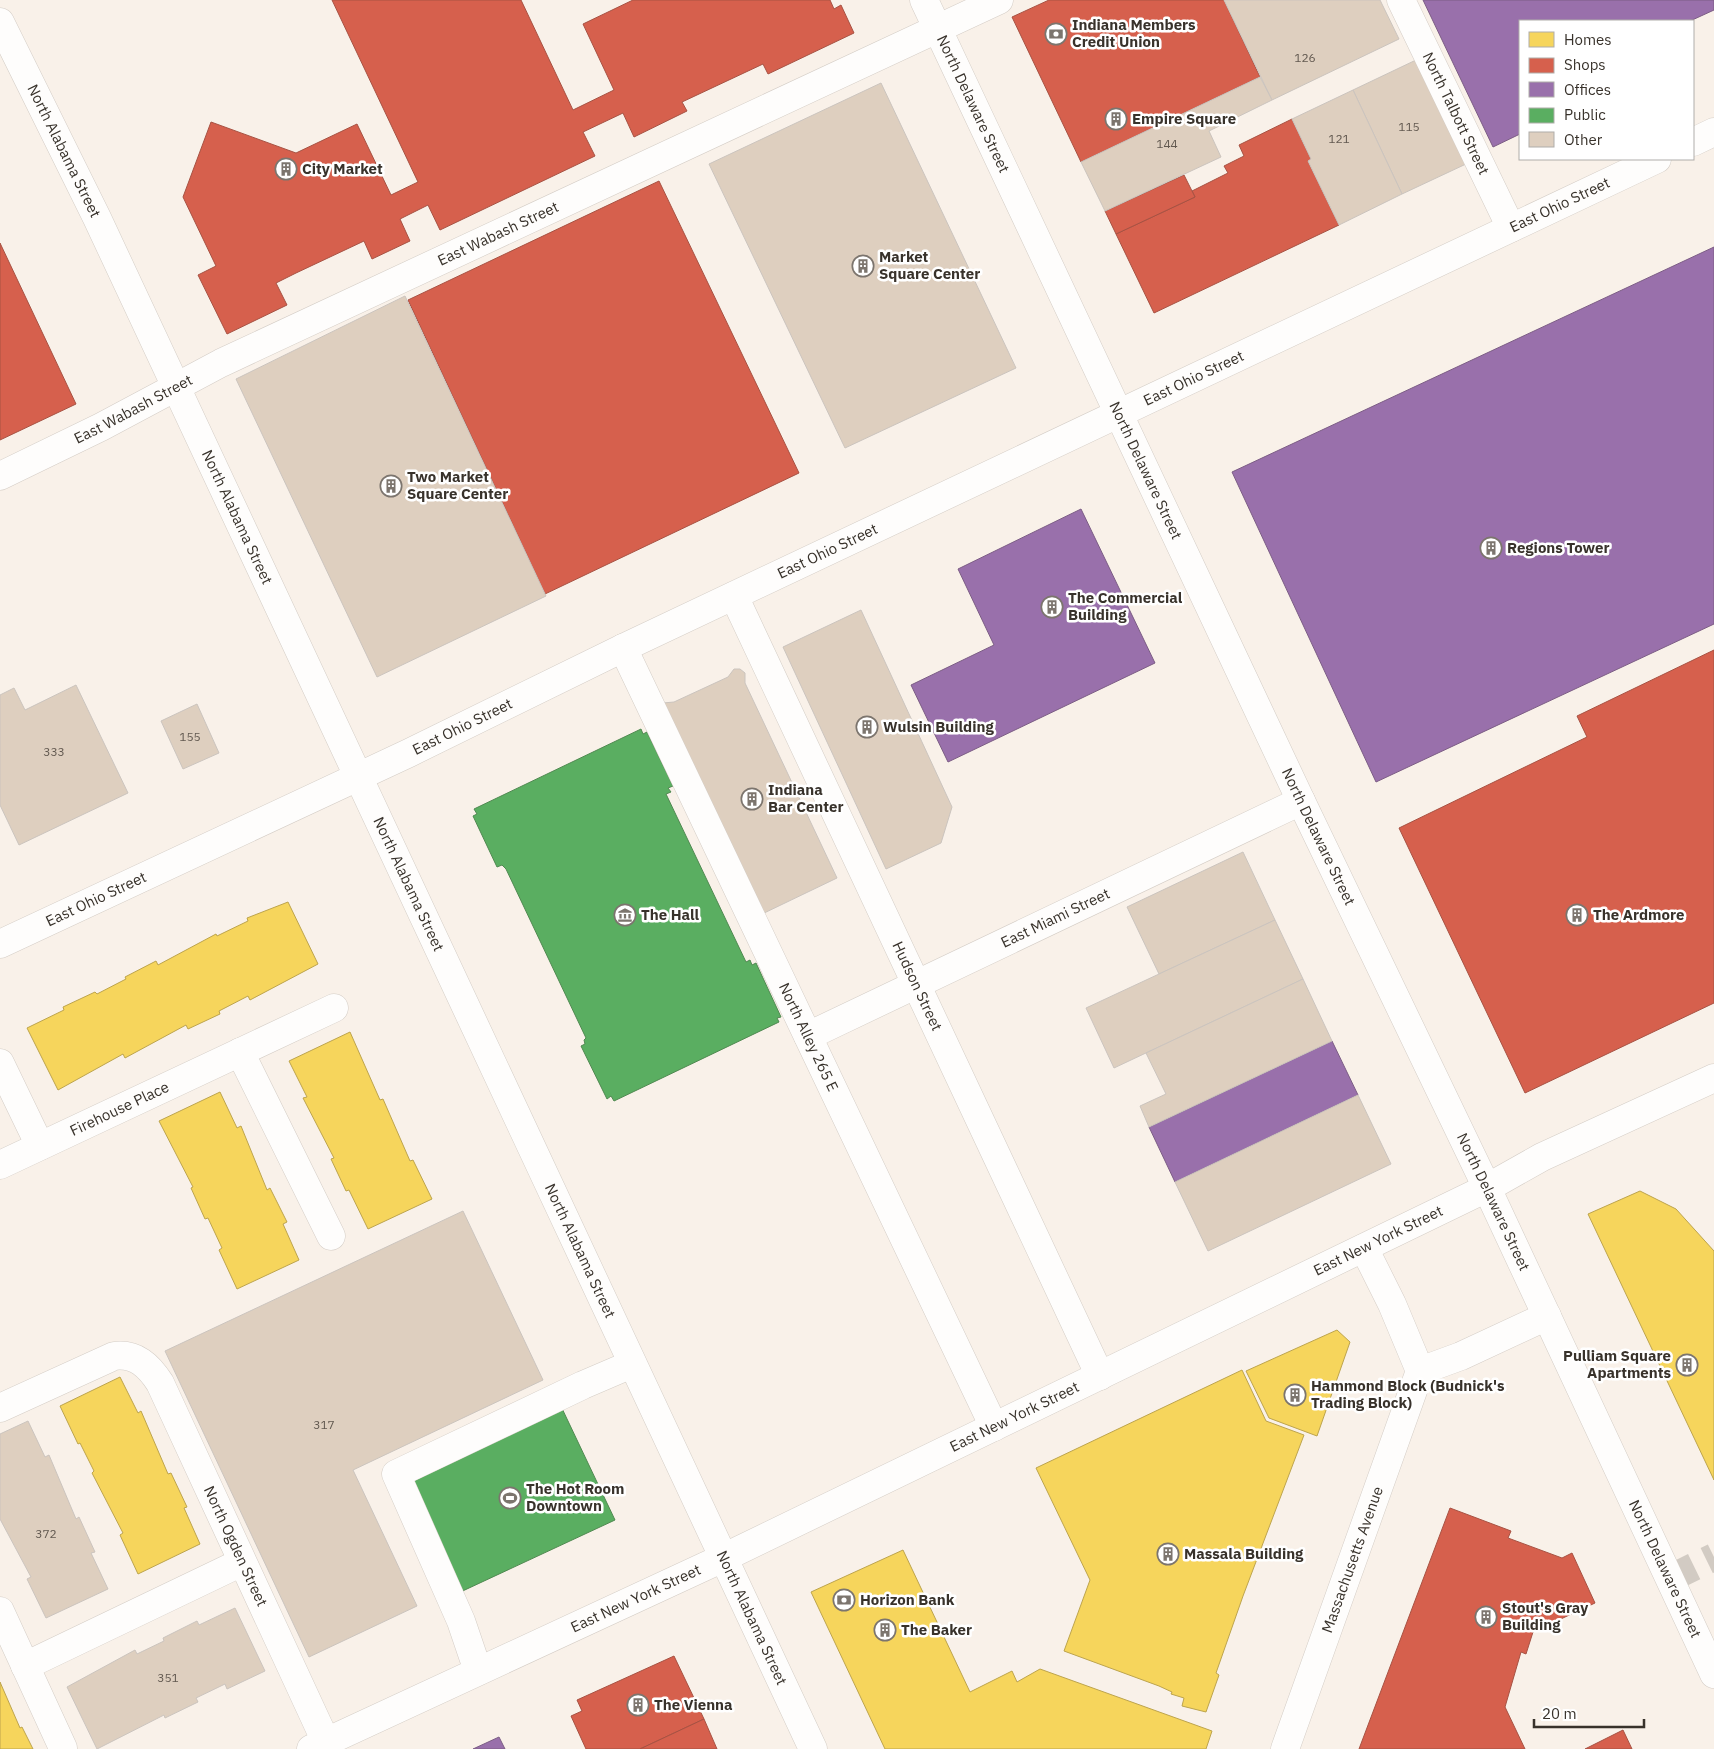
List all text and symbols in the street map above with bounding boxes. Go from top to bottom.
place label: Indiana Members Credit Union [1072,15,1196,51]
legend [1519,20,1694,160]
bank icon: Indiana Members Credit Union [1044,22,1068,46]
text: Homes [1564,30,1612,49]
street label: North Delaware Street [933,32,1014,176]
street label: North Talbott Street [1419,49,1494,178]
house number: 126 [1294,50,1316,65]
text: Shops [1564,55,1606,74]
text: Offices [1564,80,1611,99]
street label: North Alabama Street [23,81,105,221]
text: Public [1564,105,1606,124]
building icon: Empire Square [1104,107,1128,131]
place label: Empire Square [1132,109,1236,128]
house number: 115 [1398,119,1420,134]
text: Other [1564,130,1603,149]
house number: 121 [1328,131,1350,146]
house number: 144 [1156,136,1178,151]
building icon: City Market [274,157,298,181]
place label: City Market [302,159,383,178]
street label: East Ohio Street [1506,173,1613,236]
street label: East Wabash Street [434,197,561,270]
place label: Market Square Center [879,247,980,283]
building icon: Market Square Center [851,254,875,278]
street label: East Ohio Street [1140,346,1247,410]
street label: East Wabash Street [71,370,196,448]
street label: North Delaware Street [1105,398,1186,542]
street label: North Alabama Street [198,447,277,587]
place label: Two Market Square Center [407,467,508,503]
building icon: Two Market Square Center [379,474,403,498]
street label: East Ohio Street [774,519,881,583]
building icon: Regions Tower [1479,536,1503,560]
place label: Regions Tower [1507,538,1609,557]
place label: The Commercial Building [1068,588,1183,624]
building icon: The Commercial Building [1040,595,1064,619]
street label: East Ohio Street [409,694,515,759]
building icon: Wulsin Building [855,715,879,739]
place label: Wulsin Building [883,717,994,736]
house number: 155 [179,729,201,744]
house number: 333 [43,744,65,759]
street label: North Delaware Street [1278,765,1360,908]
place label: Indiana Bar Center [768,780,843,816]
building icon: Indiana Bar Center [740,787,764,811]
street label: North Alabama Street [369,814,449,954]
street label: East Ohio Street [43,867,149,930]
street label: East Miami Street [998,884,1113,952]
museum icon: The Hall [613,903,637,927]
building icon: The Ardmore [1565,903,1589,927]
place label: The Hall [641,905,699,924]
place label: The Ardmore [1593,905,1684,924]
street label: Hudson Street [888,938,947,1034]
street label: North Alley 265 E [775,979,843,1094]
street label: Firehouse Place [67,1077,172,1140]
street label: North Delaware Street [1453,1130,1534,1274]
street label: North Alabama Street [541,1180,620,1321]
street label: East New York Street [1310,1201,1446,1280]
place label: Pulliam Square Apartments [1563,1346,1671,1382]
building icon: Pulliam Square Apartments [1675,1353,1699,1377]
place label: Hammond Block (Budnick's Trading Block) [1311,1376,1505,1412]
street label: East New York Street [947,1377,1082,1456]
building icon: Hammond Block (Budnick's Trading Block) [1283,1383,1307,1407]
house number: 317 [313,1417,335,1432]
place label: The Hot Room Downtown [526,1479,624,1515]
street label: North Ogden Street [200,1483,272,1609]
street label: Massachusetts Avenue [1317,1484,1387,1635]
sports icon: The Hot Room Downtown [498,1486,522,1510]
street label: North Delaware Street [1625,1497,1706,1641]
house number: 372 [35,1526,57,1541]
building icon: Massala Building [1156,1542,1180,1566]
place label: Massala Building [1184,1544,1304,1563]
street label: North Alabama Street [713,1547,792,1688]
street label: East New York Street [567,1560,704,1636]
bank icon: Horizon Bank [832,1588,856,1612]
place label: Horizon Bank [860,1590,955,1609]
place label: Stout's Gray Building [1502,1598,1588,1634]
building icon: Stout's Gray Building [1474,1605,1498,1629]
building icon: The Baker [873,1618,897,1642]
place label: The Baker [901,1620,972,1639]
house number: 351 [157,1670,179,1685]
building icon: The Vienna [626,1693,650,1717]
place label: The Vienna [654,1695,733,1714]
scale bar [1534,1696,1644,1728]
text: 20 m [1542,1704,1577,1723]

